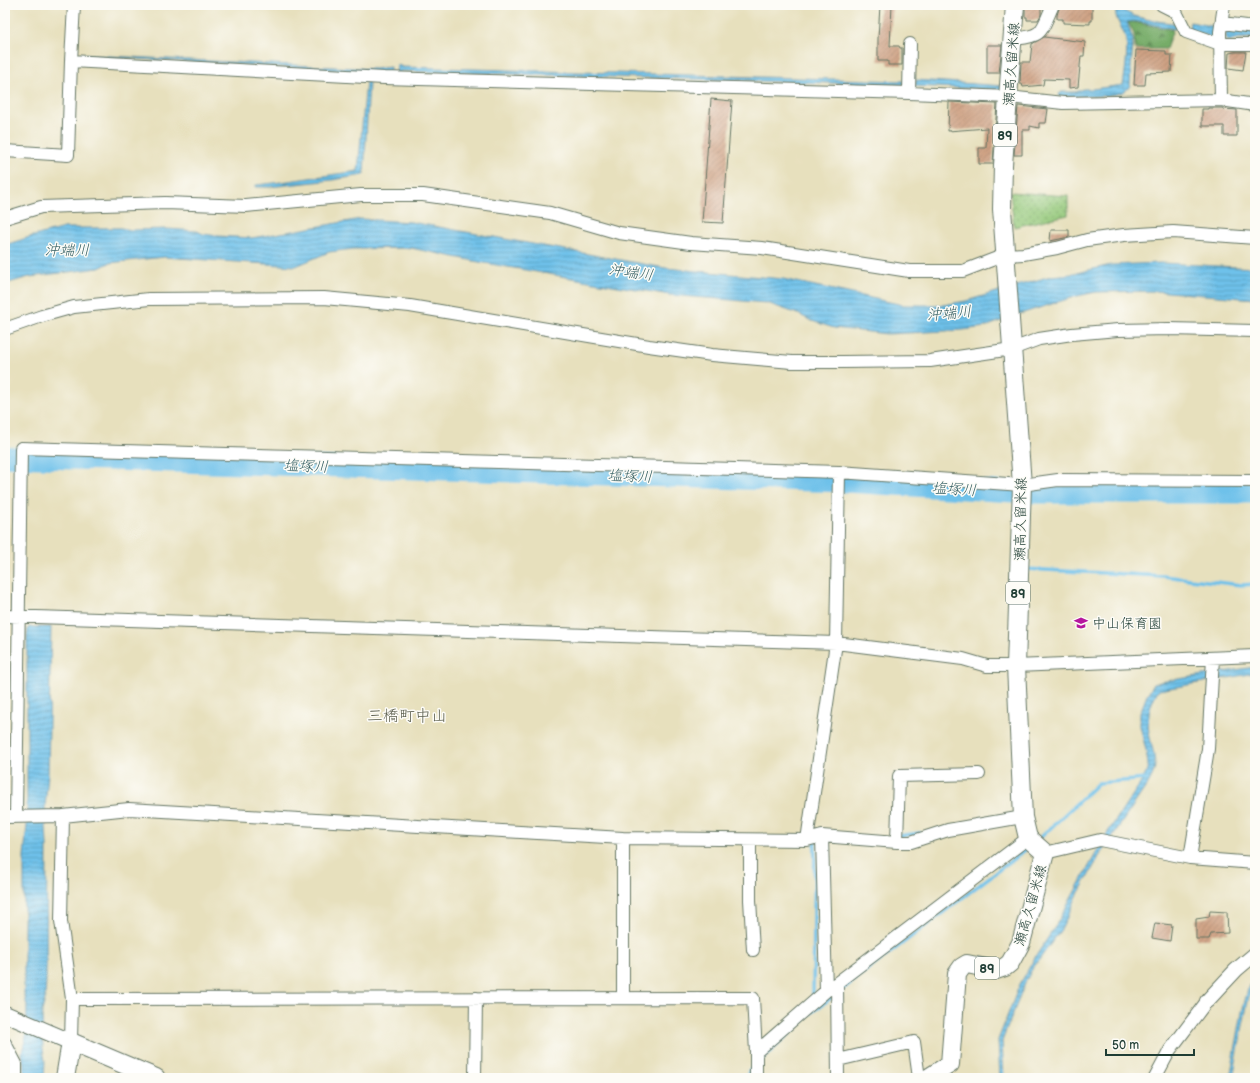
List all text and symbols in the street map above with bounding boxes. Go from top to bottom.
street label: 瀬高久留米線 [1000,22,1023,107]
road number: 89 [993,124,1017,146]
water label: 沖端川 [44,241,90,260]
water label: 沖端川 [607,260,655,285]
water label: 沖端川 [926,302,972,325]
water label: 塩塚川 [283,456,329,477]
water label: 塩塚川 [607,466,653,487]
street label: 瀬高久留米線 [1011,477,1030,561]
water label: 塩塚川 [931,479,977,500]
road number: 89 [1006,582,1030,604]
school or university icon: 中山保育園 [1073,615,1089,631]
place label: 中山保育園 [1092,615,1162,632]
district label: 三橋町中山 [367,707,447,726]
street label: 瀬高久留米線 [1011,862,1050,948]
road number: 89 [975,957,999,979]
scale bar [1106,1031,1194,1057]
text: 50 m [1112,1038,1139,1053]

